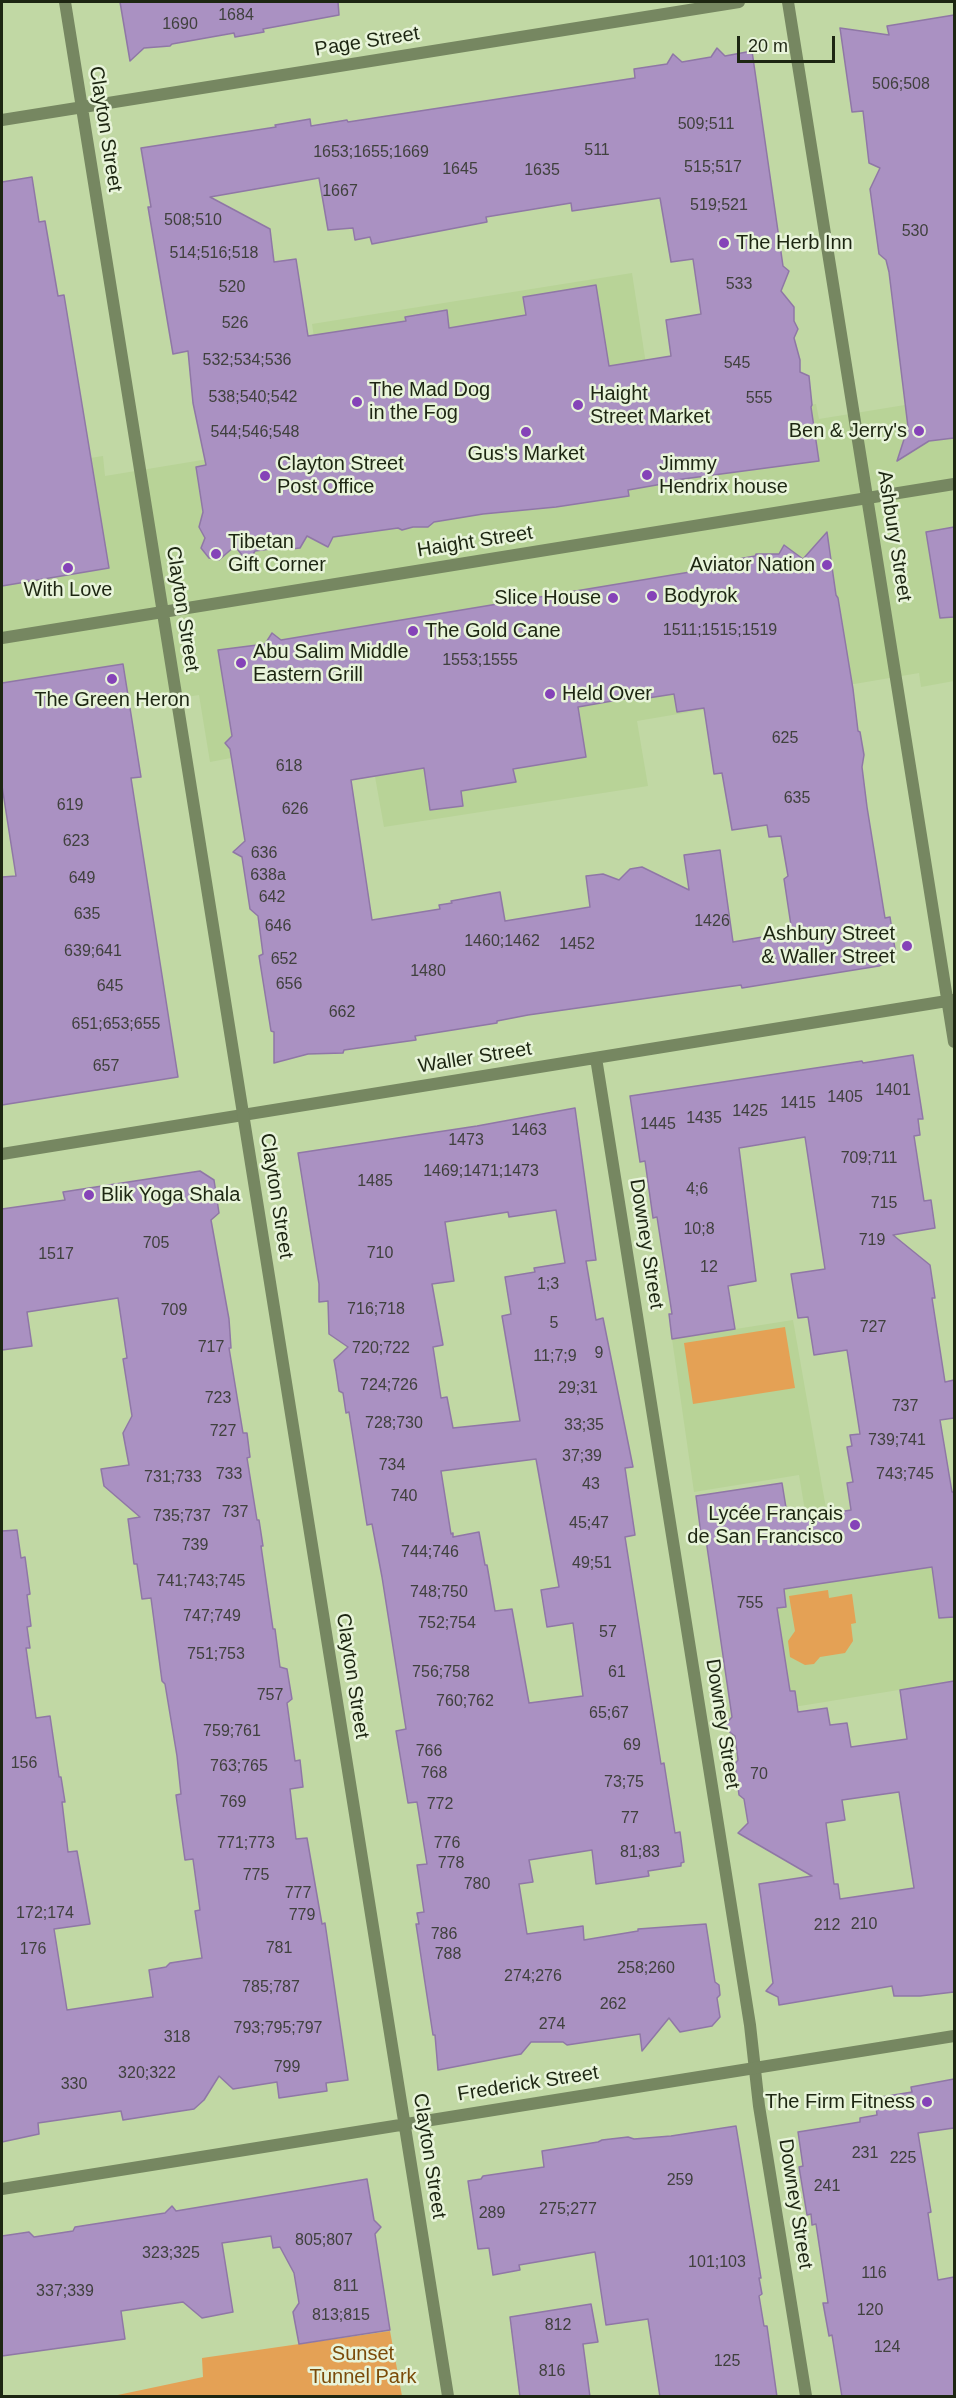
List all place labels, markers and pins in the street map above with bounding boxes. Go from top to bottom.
place label: The Herb Inn [736,231,853,255]
marker: The Herb Inn [717,236,731,250]
place label: The Mad Dog in the Fog [369,378,490,425]
place label: Haight Street Market [590,382,710,429]
marker: The Mad Dog in the Fog [350,395,364,409]
marker: Haight Street Market [571,398,585,412]
place label: Ben & Jerry's [789,419,907,443]
marker: Ben & Jerry's [912,424,926,438]
marker: Gus's Market [519,425,533,439]
place label: Gus's Market [467,442,585,466]
place label: Clayton Street Post Office [277,452,404,499]
place label: Jimmy Hendrix house [659,452,788,499]
marker: Jimmy Hendrix house [640,468,654,482]
marker: Clayton Street Post Office [258,469,272,483]
place label: Tibetan Gift Corner [228,530,326,577]
marker: Tibetan Gift Corner [209,547,223,561]
place label: Aviator Nation [690,553,815,577]
marker: Aviator Nation [820,558,834,572]
marker: With Love [61,561,75,575]
place label: With Love [24,578,112,602]
place label: Bodyrok [664,584,737,608]
place label: Slice House [494,586,601,610]
marker: Bodyrok [645,589,659,603]
marker: Slice House [606,591,620,605]
place label: The Gold Cane [425,619,561,643]
marker: The Gold Cane [406,624,420,638]
place label: Abu Salim Middle Eastern Grill [253,640,409,687]
marker: Abu Salim Middle Eastern Grill [234,656,248,670]
marker: The Green Heron [105,672,119,686]
place label: Held Over [562,682,652,706]
marker: Held Over [543,687,557,701]
place label: The Green Heron [34,688,190,712]
place label: Ashbury Street & Waller Street [761,922,895,969]
marker: Ashbury Street & Waller Street [900,939,914,953]
place label: Blik Yoga Shala [101,1183,240,1207]
marker: Blik Yoga Shala [82,1188,96,1202]
place label: Lycée Français de San Francisco [687,1502,843,1549]
marker: Lycée Français de San Francisco [848,1518,862,1532]
place label: The Firm Fitness [765,2090,915,2114]
marker: The Firm Fitness [920,2095,934,2109]

